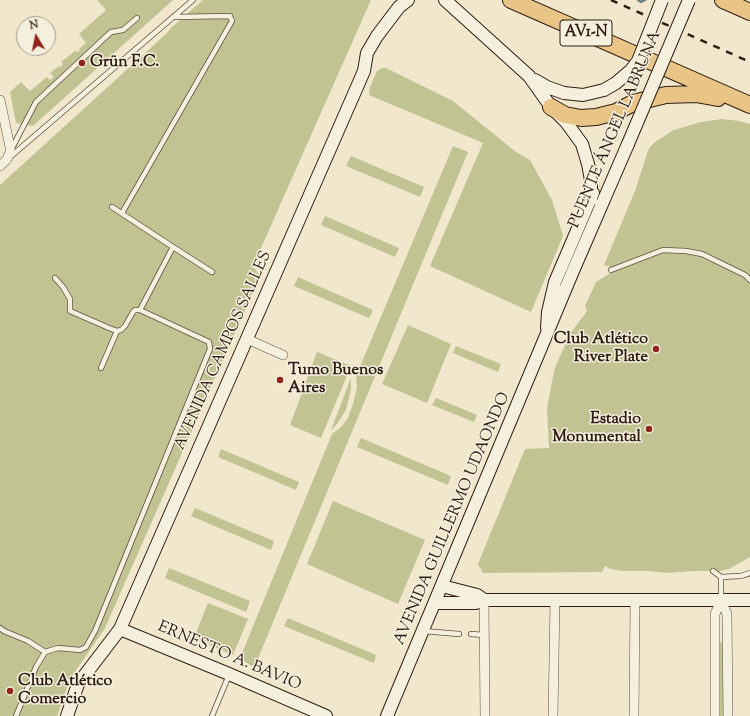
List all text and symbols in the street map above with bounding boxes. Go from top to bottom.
north arrow [16,16,56,56]
text: N [28,17,40,34]
road number: AV1-N [560,20,612,46]
street label: PUENTE ÁNGEL LABRUNA [566,29,666,231]
place label: Grün F.C. [90,53,159,73]
marker: Grün F.C. [77,58,87,68]
street label: AVENIDA CAMPOS SALLES [171,249,277,453]
place label: Club Atlético River Plate [554,330,648,368]
marker: Club Atlético River Plate [651,344,661,354]
place label: Tumo Buenos Aires [288,361,383,399]
marker: Tumo Buenos Aires [275,375,285,385]
street label: AVENIDA GUILLERMO UDAONDO [391,390,515,648]
place label: Estadio Monumental [552,410,641,448]
marker: Estadio Monumental [644,424,654,434]
street label: ERNESTO A. BAVIO [154,618,304,696]
place label: Club Atlético Comercio [18,672,112,710]
marker: Club Atlético Comercio [5,686,15,696]

